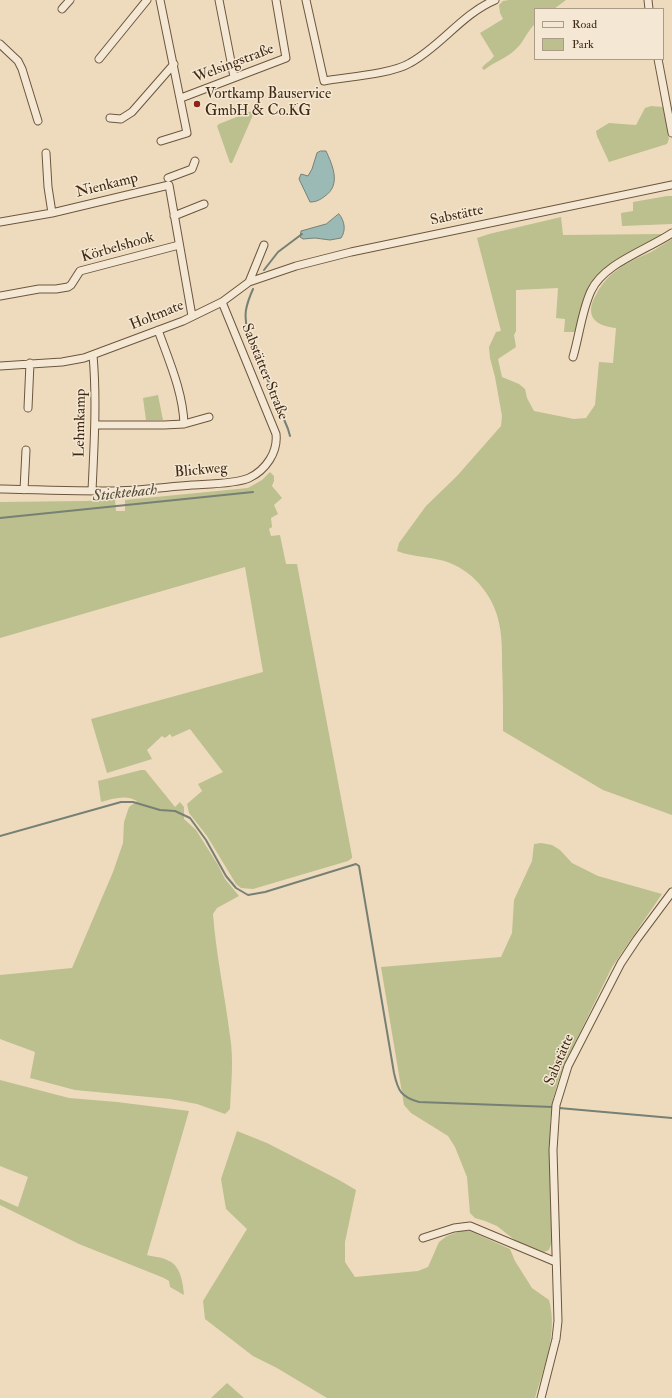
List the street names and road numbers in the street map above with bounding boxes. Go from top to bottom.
street label: Welsingstraße [191,40,277,88]
street label: Nienkamp [74,170,140,202]
street label: Sabstätte [429,202,485,230]
street label: Körbelshook [79,229,157,267]
street label: Holtmate [127,297,187,335]
street label: Sabstätter Straße [237,321,291,423]
street label: Lehmkamp [71,388,91,458]
street label: Blickweg [174,460,228,482]
street label: Sabstätte [541,1032,579,1088]

